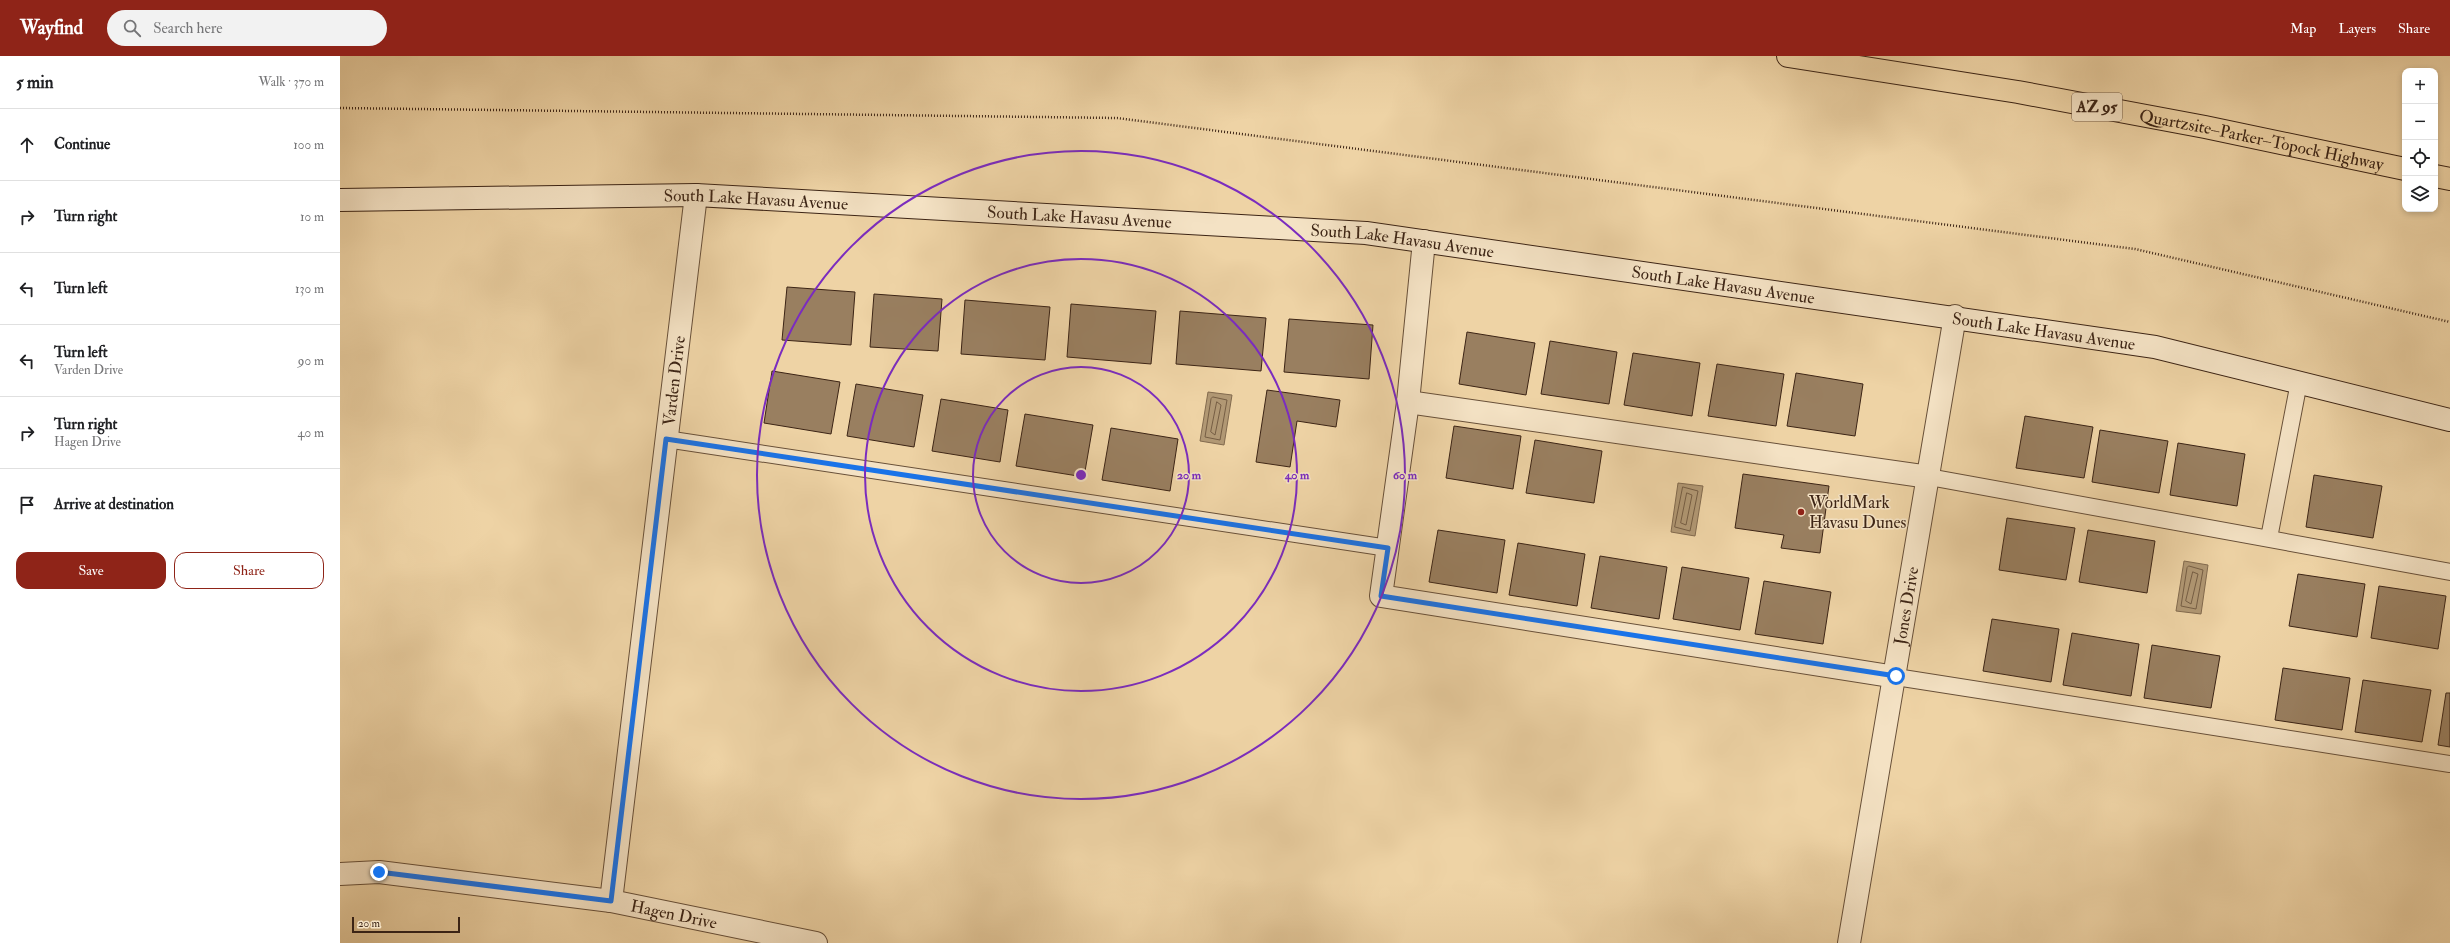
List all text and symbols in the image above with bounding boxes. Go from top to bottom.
search box [107,10,387,46]
text: Wayfind [20,16,83,40]
icon: search [121,17,143,39]
text: Search here [153,19,223,38]
text: Map [2290,20,2316,37]
text: Layers [2338,20,2376,37]
text: Share [2398,20,2430,37]
map controls [2402,68,2438,212]
button: + [2402,68,2438,104]
text: 5 min [16,72,54,93]
text: Walk · 370 m [259,74,324,90]
road number: AZ 95 [2072,93,2122,121]
street label: Quartzsite–Parker–Topock Highway [2138,104,2386,176]
button: − [2402,104,2438,140]
icon: ahead [16,134,38,156]
text: Continue [54,135,110,154]
text: 100 m [293,137,324,153]
button: locate [2402,140,2438,176]
button: layers [2402,176,2438,212]
street label: South Lake Havasu Avenue [663,184,849,214]
street label: South Lake Havasu Avenue [987,201,1172,232]
icon: right [16,206,38,228]
text: Turn right [54,207,117,226]
text: 10 m [300,209,324,225]
street label: South Lake Havasu Avenue [1310,219,1495,262]
street label: South Lake Havasu Avenue [1630,261,1816,308]
icon: left [16,278,38,300]
text: Turn left [54,279,108,298]
text: 130 m [295,281,324,297]
street label: South Lake Havasu Avenue [1951,307,2137,355]
street label: Varden Drive [658,335,689,427]
text: Turn left [54,343,108,362]
icon: left [16,350,38,372]
text: 90 m [298,353,324,369]
text: Varden Drive [54,362,123,378]
text: Turn right [54,415,117,434]
icon: right [16,422,38,444]
text: 40 m [298,425,324,441]
text: Hagen Drive [54,434,121,450]
centre of rings [1074,468,1088,482]
text: 20 m [1177,468,1202,483]
text: 40 m [1284,468,1310,483]
text: 60 m [1393,468,1418,483]
place label: WorldMark Havasu Dunes [1808,492,1907,533]
icon: arrive [16,494,38,516]
text: Arrive at destination [54,495,174,514]
marker: WorldMark Havasu Dunes [1796,507,1806,517]
button: Save [16,552,166,589]
button: Share [174,552,324,589]
street label: Jones Drive [1889,565,1923,648]
route start [1887,667,1905,685]
route end [370,863,388,881]
street label: Hagen Drive [629,895,719,933]
scale bar [352,915,460,934]
text: 20 m [358,917,380,930]

